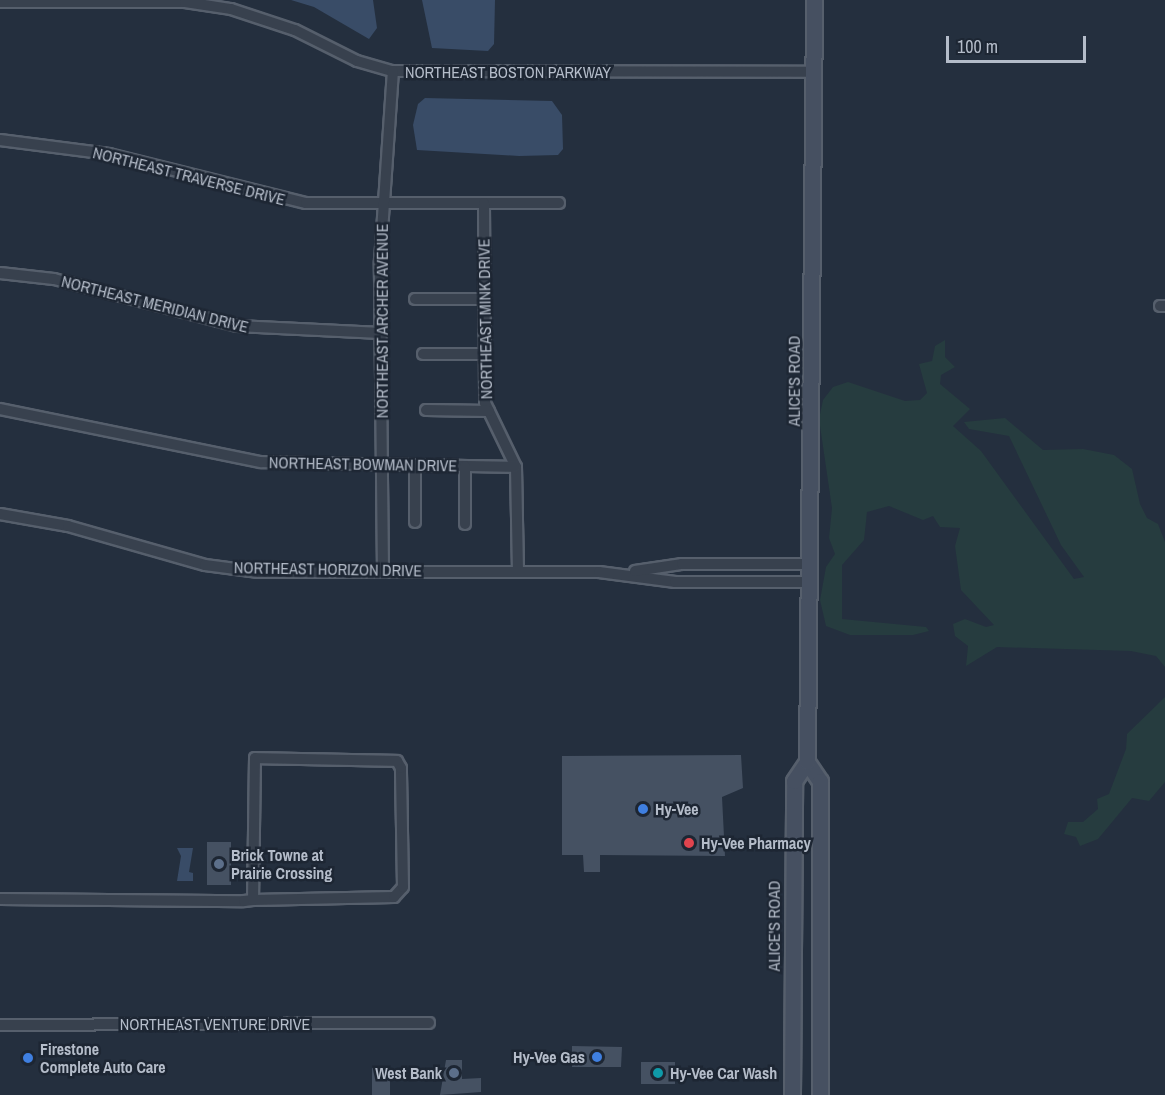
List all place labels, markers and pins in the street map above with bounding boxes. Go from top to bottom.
place label: Hy-Vee [655,799,699,819]
marker: Hy-Vee [636,802,650,816]
place label: Hy-Vee Pharmacy [701,833,811,853]
marker: Hy-Vee Pharmacy [682,836,696,850]
place label: Brick Towne at Prairie Crossing [231,845,332,883]
marker: Brick Towne at Prairie Crossing [212,857,226,871]
place label: Firestone Complete Auto Care [40,1039,166,1077]
place label: Hy-Vee Gas [513,1047,585,1067]
marker: Hy-Vee Gas [590,1050,604,1064]
marker: Firestone Complete Auto Care [21,1051,35,1065]
place label: West Bank [375,1063,442,1083]
place label: Hy-Vee Car Wash [670,1063,777,1083]
marker: West Bank [447,1066,461,1080]
marker: Hy-Vee Car Wash [651,1066,665,1080]

